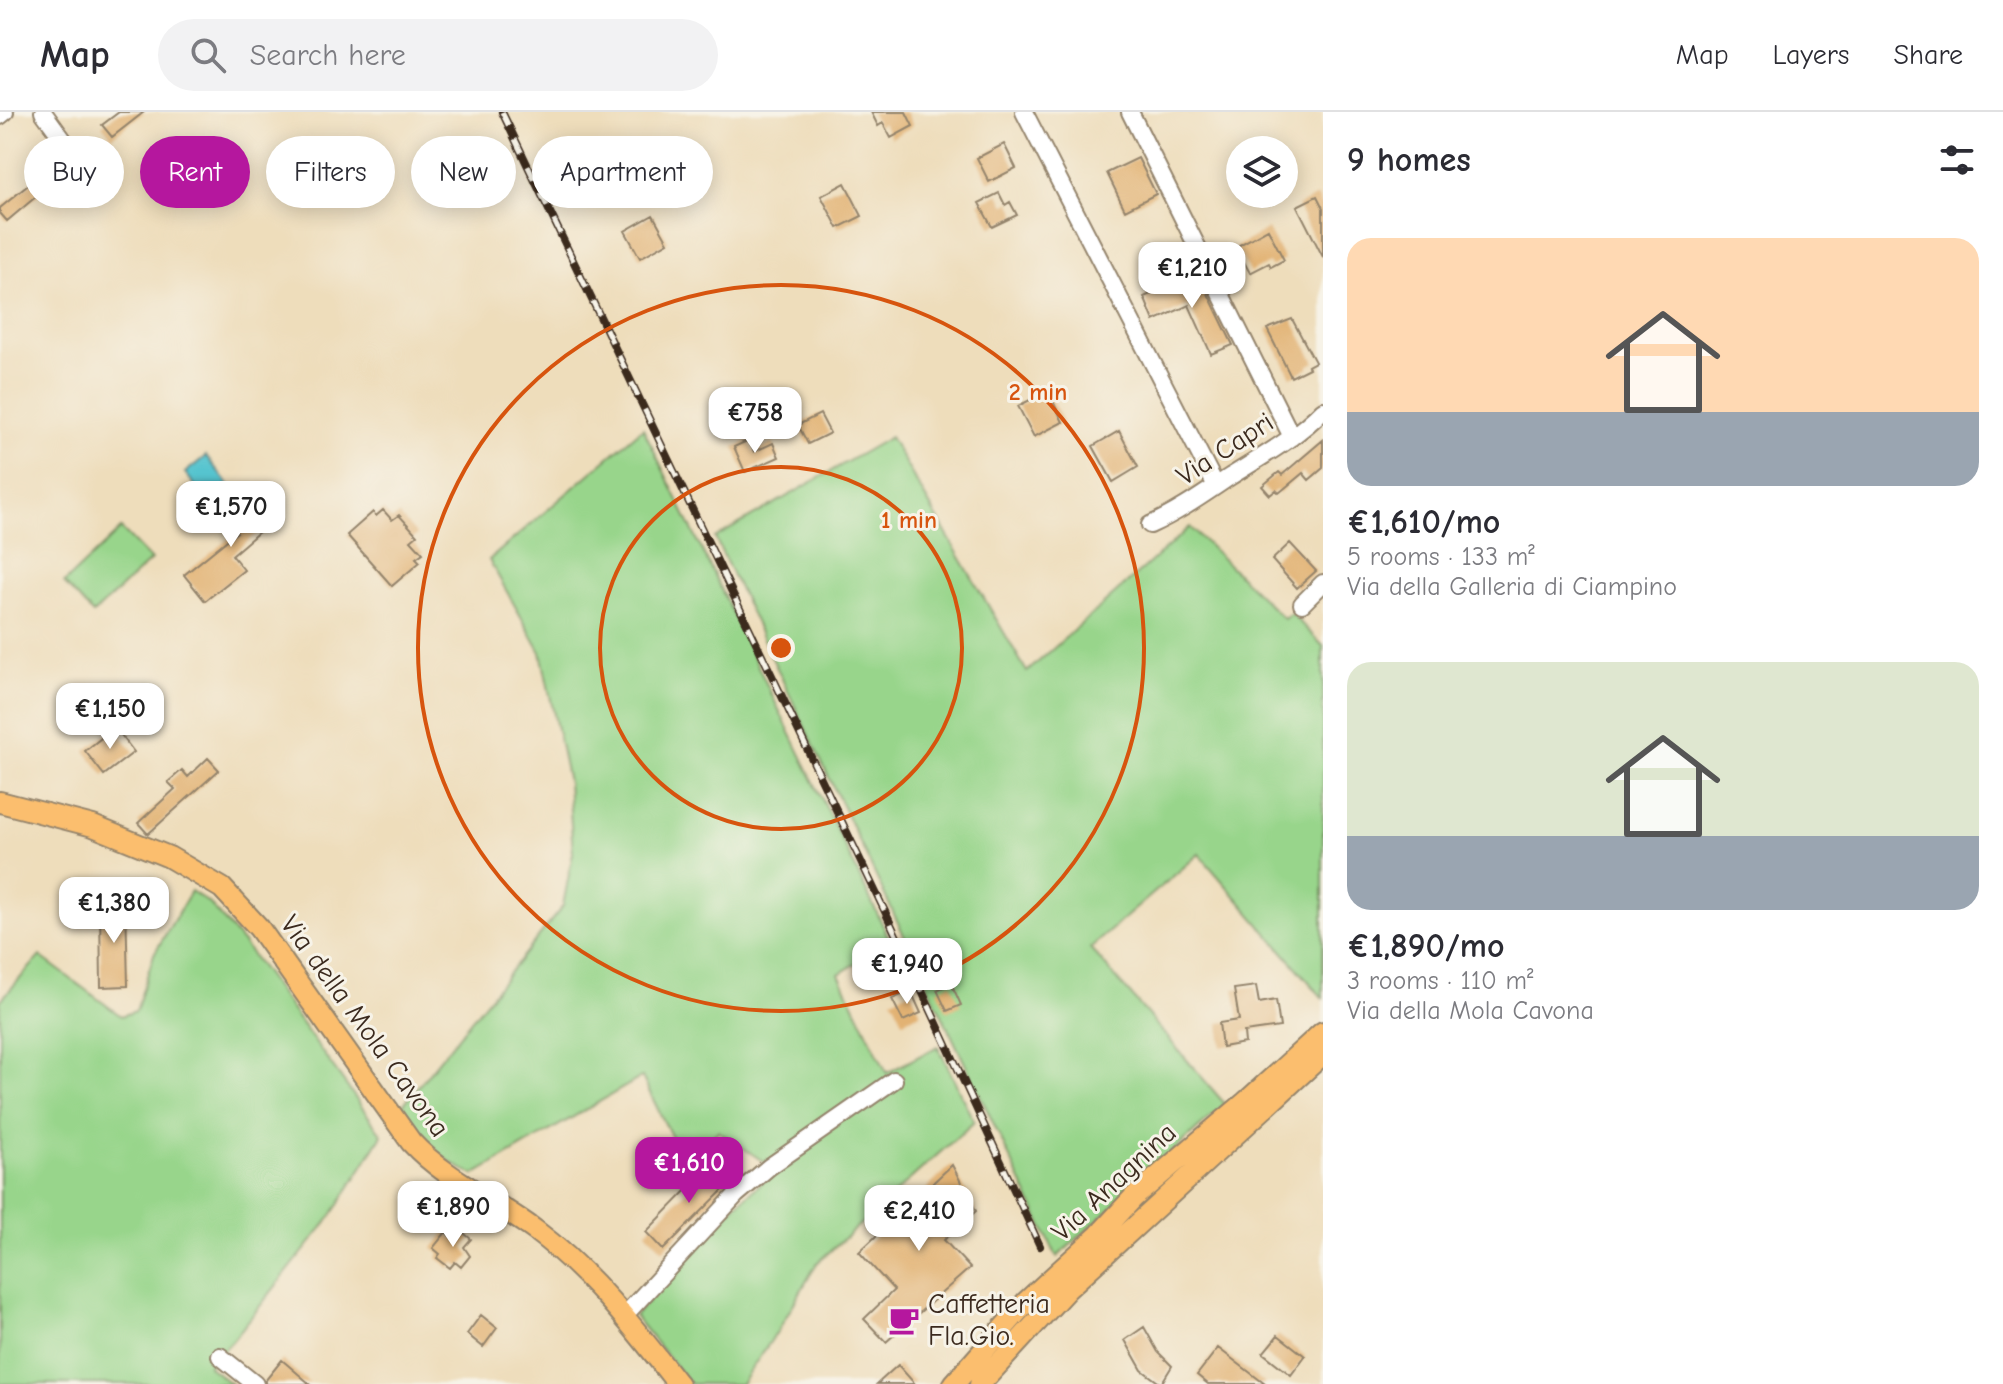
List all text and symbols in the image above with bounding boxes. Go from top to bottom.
search box [158,19,718,91]
text: Map [40,33,110,77]
icon: search [186,33,230,77]
text: Search here [250,38,406,73]
text: Map [1676,39,1729,71]
text: Layers [1773,39,1849,71]
text: Share [1893,39,1963,71]
chip: Buy [24,136,124,208]
chip: Rent [140,136,250,208]
chip: Filters [266,136,395,208]
chip: New [411,136,516,208]
chip: Apartment [532,136,713,208]
map controls [1226,136,1298,208]
button: layers [1226,136,1298,208]
icon: filters [1935,138,1979,182]
text: 9 homes [1347,140,1471,180]
pin: €1,210 [1127,242,1257,310]
text: €1,210 [1156,253,1228,283]
icon: home [1591,290,1735,434]
text: 2 min [1009,378,1067,406]
pin: €758 [708,387,802,455]
text: €758 [727,398,783,428]
street label: Via Capri [1171,406,1279,492]
pin: €1,570 [166,481,296,549]
text: €1,570 [194,492,268,522]
text: €1,610/mo [1347,502,1500,542]
text: 1 min [881,506,937,534]
text: 5 rooms · 133 m² [1347,542,1535,572]
text: Via della Galleria di Ciampino [1347,572,1677,602]
centre of rings [767,634,795,662]
pin: €1,150 [45,683,175,751]
text: €1,150 [74,694,146,724]
icon: home [1591,714,1735,858]
pin: €1,380 [49,877,179,945]
text: €1,380 [77,888,151,918]
street label: Via della Mola Cavona [274,909,456,1143]
text: €1,890/mo [1347,926,1504,966]
pin: €1,940 [842,938,972,1006]
text: €1,940 [870,949,944,979]
text: 3 rooms · 110 m² [1347,966,1534,996]
text: Via della Mola Cavona [1347,996,1594,1026]
street label: Via Anagnina [1045,1116,1183,1248]
pin: €1,610 [624,1137,754,1205]
text: €1,610 [653,1148,725,1178]
pin: €1,890 [388,1181,518,1249]
pin: €2,410 [854,1185,984,1253]
text: €1,890 [416,1192,490,1222]
text: €2,410 [882,1196,956,1226]
place label: Caffetteria Fla.Gio. [928,1288,1050,1352]
cafe icon: Caffetteria Fla.Gio. [887,1303,921,1337]

